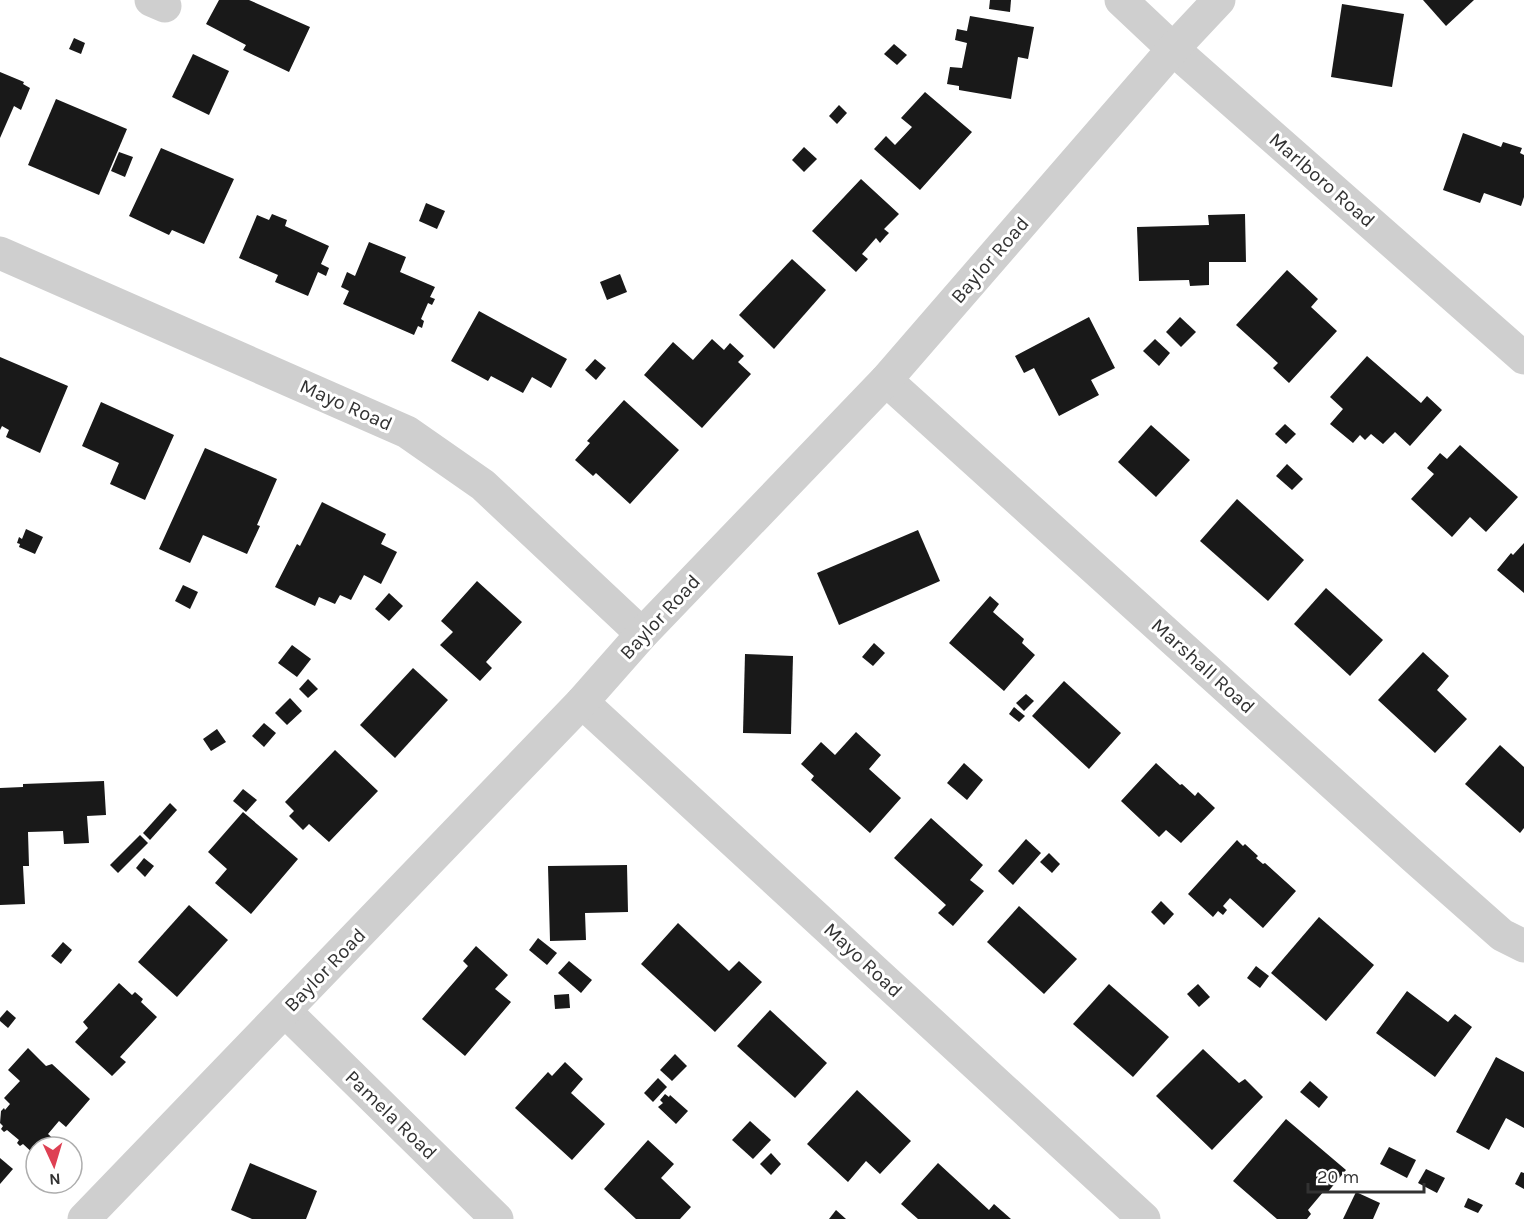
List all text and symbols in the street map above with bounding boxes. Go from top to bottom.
street label: Marlboro Road [1264,128,1380,232]
street label: Baylor Road [946,212,1034,308]
street label: Mayo Road [296,374,396,436]
street label: Baylor Road [615,570,705,664]
street label: Marshall Road [1147,614,1259,718]
street label: Mayo Road [819,918,907,1002]
street label: Baylor Road [279,923,371,1017]
street label: Pamela Road [340,1066,442,1164]
north arrow [24,1135,84,1195]
scale bar [1308,1156,1424,1194]
text: 20 m [1317,1166,1359,1188]
text: N [49,1170,61,1189]

